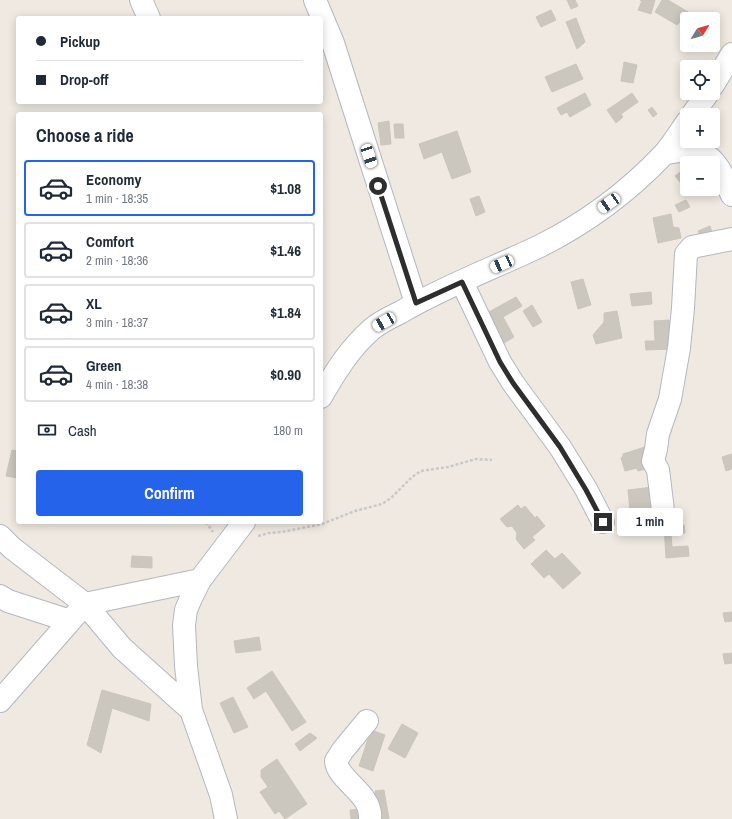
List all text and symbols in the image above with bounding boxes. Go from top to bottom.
north arrow [680,12,720,52]
map controls [680,12,720,196]
text: Pickup [60,31,100,52]
button: locate [680,60,720,100]
text: Drop-off [60,69,109,90]
button: + [680,108,720,148]
text: Choose a ride [36,123,134,148]
car [360,143,378,169]
button: − [680,156,720,196]
text: Economy [86,169,141,190]
icon: car [38,170,74,206]
route start [369,177,387,195]
text: $1.08 [270,178,301,199]
text: 1 min · 18:35 [86,190,148,207]
car [596,191,622,215]
text: Comfort [86,231,134,252]
icon: car [38,232,74,268]
text: $1.46 [270,240,301,261]
text: 2 min · 18:36 [86,252,148,269]
car [489,254,515,274]
text: XL [86,293,102,314]
icon: car [38,294,74,330]
text: $1.84 [270,302,301,323]
car [371,311,397,333]
text: 3 min · 18:37 [86,314,148,331]
text: Green [86,355,122,376]
icon: car [38,356,74,392]
text: $0.90 [270,364,301,385]
text: 4 min · 18:38 [86,376,148,393]
icon: cash [36,419,58,441]
text: Cash [68,420,97,441]
text: 180 m [273,422,303,439]
button: Confirm [36,470,303,516]
callout: 1 min [617,508,683,536]
route end [594,513,612,531]
text: 1 min [636,513,664,530]

